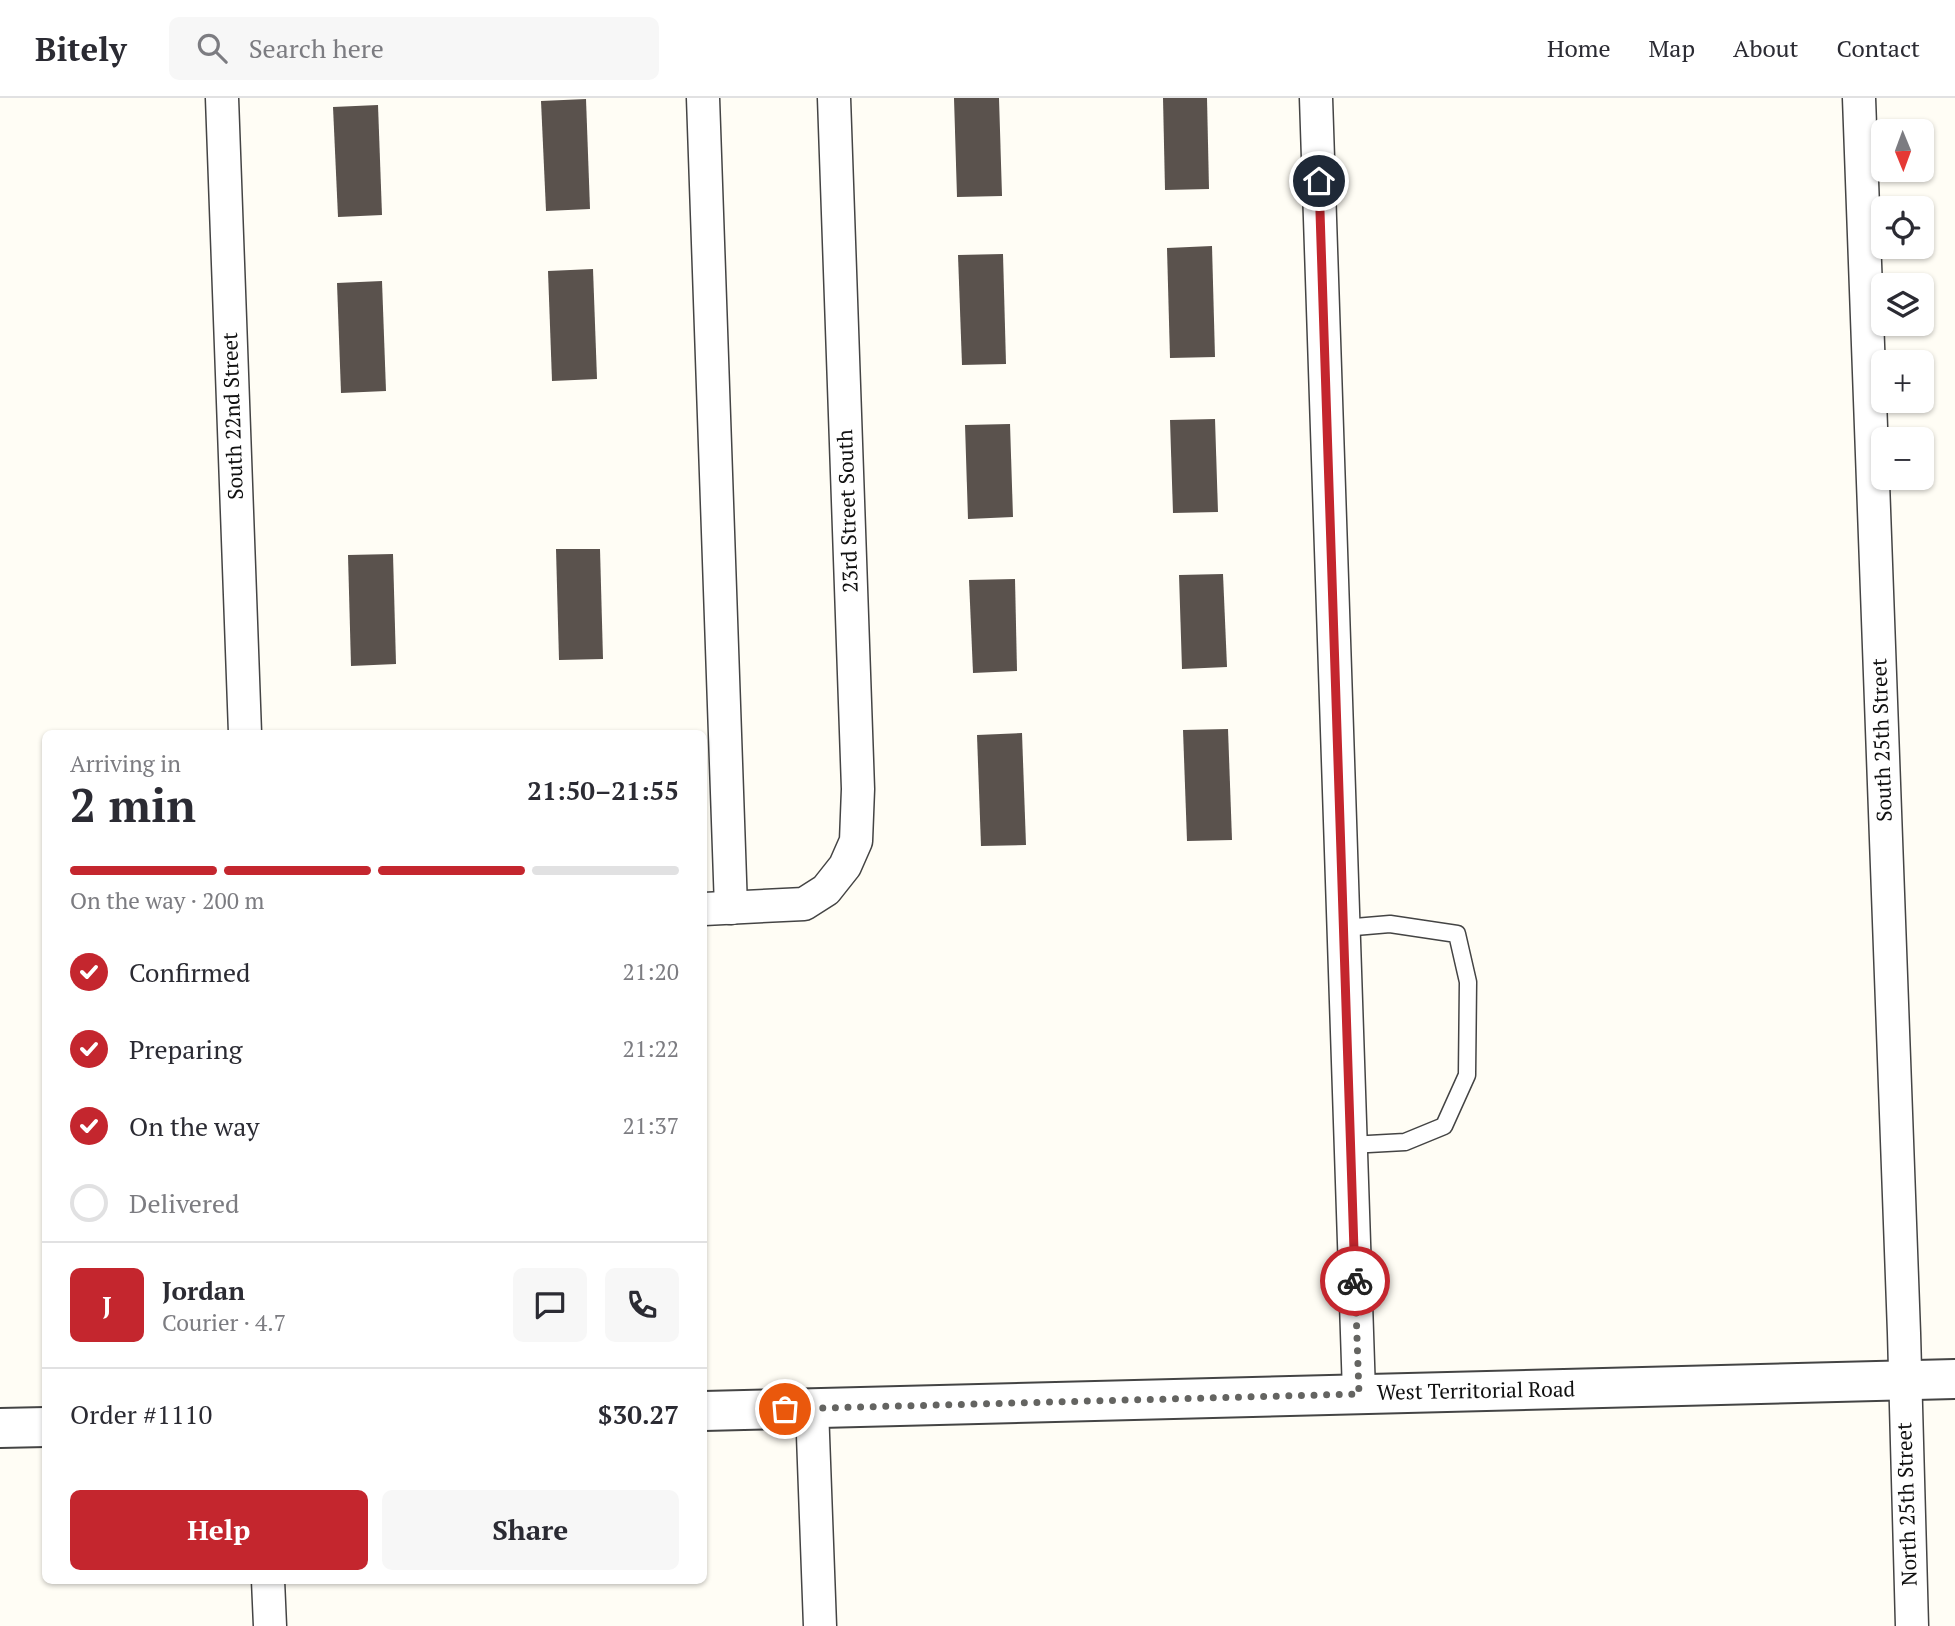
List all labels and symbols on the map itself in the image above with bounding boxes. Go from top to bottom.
north arrow [1871,119,1934,182]
pin [1289,151,1349,211]
street label: South 22nd Street [215,331,249,500]
street label: 23rd Street South [830,429,864,593]
street label: South 25th Street [1864,657,1898,822]
courier [1320,1246,1390,1316]
street label: West Territorial Road [1377,1374,1576,1406]
pin [755,1379,815,1439]
street label: North 25th Street [1889,1421,1923,1586]

